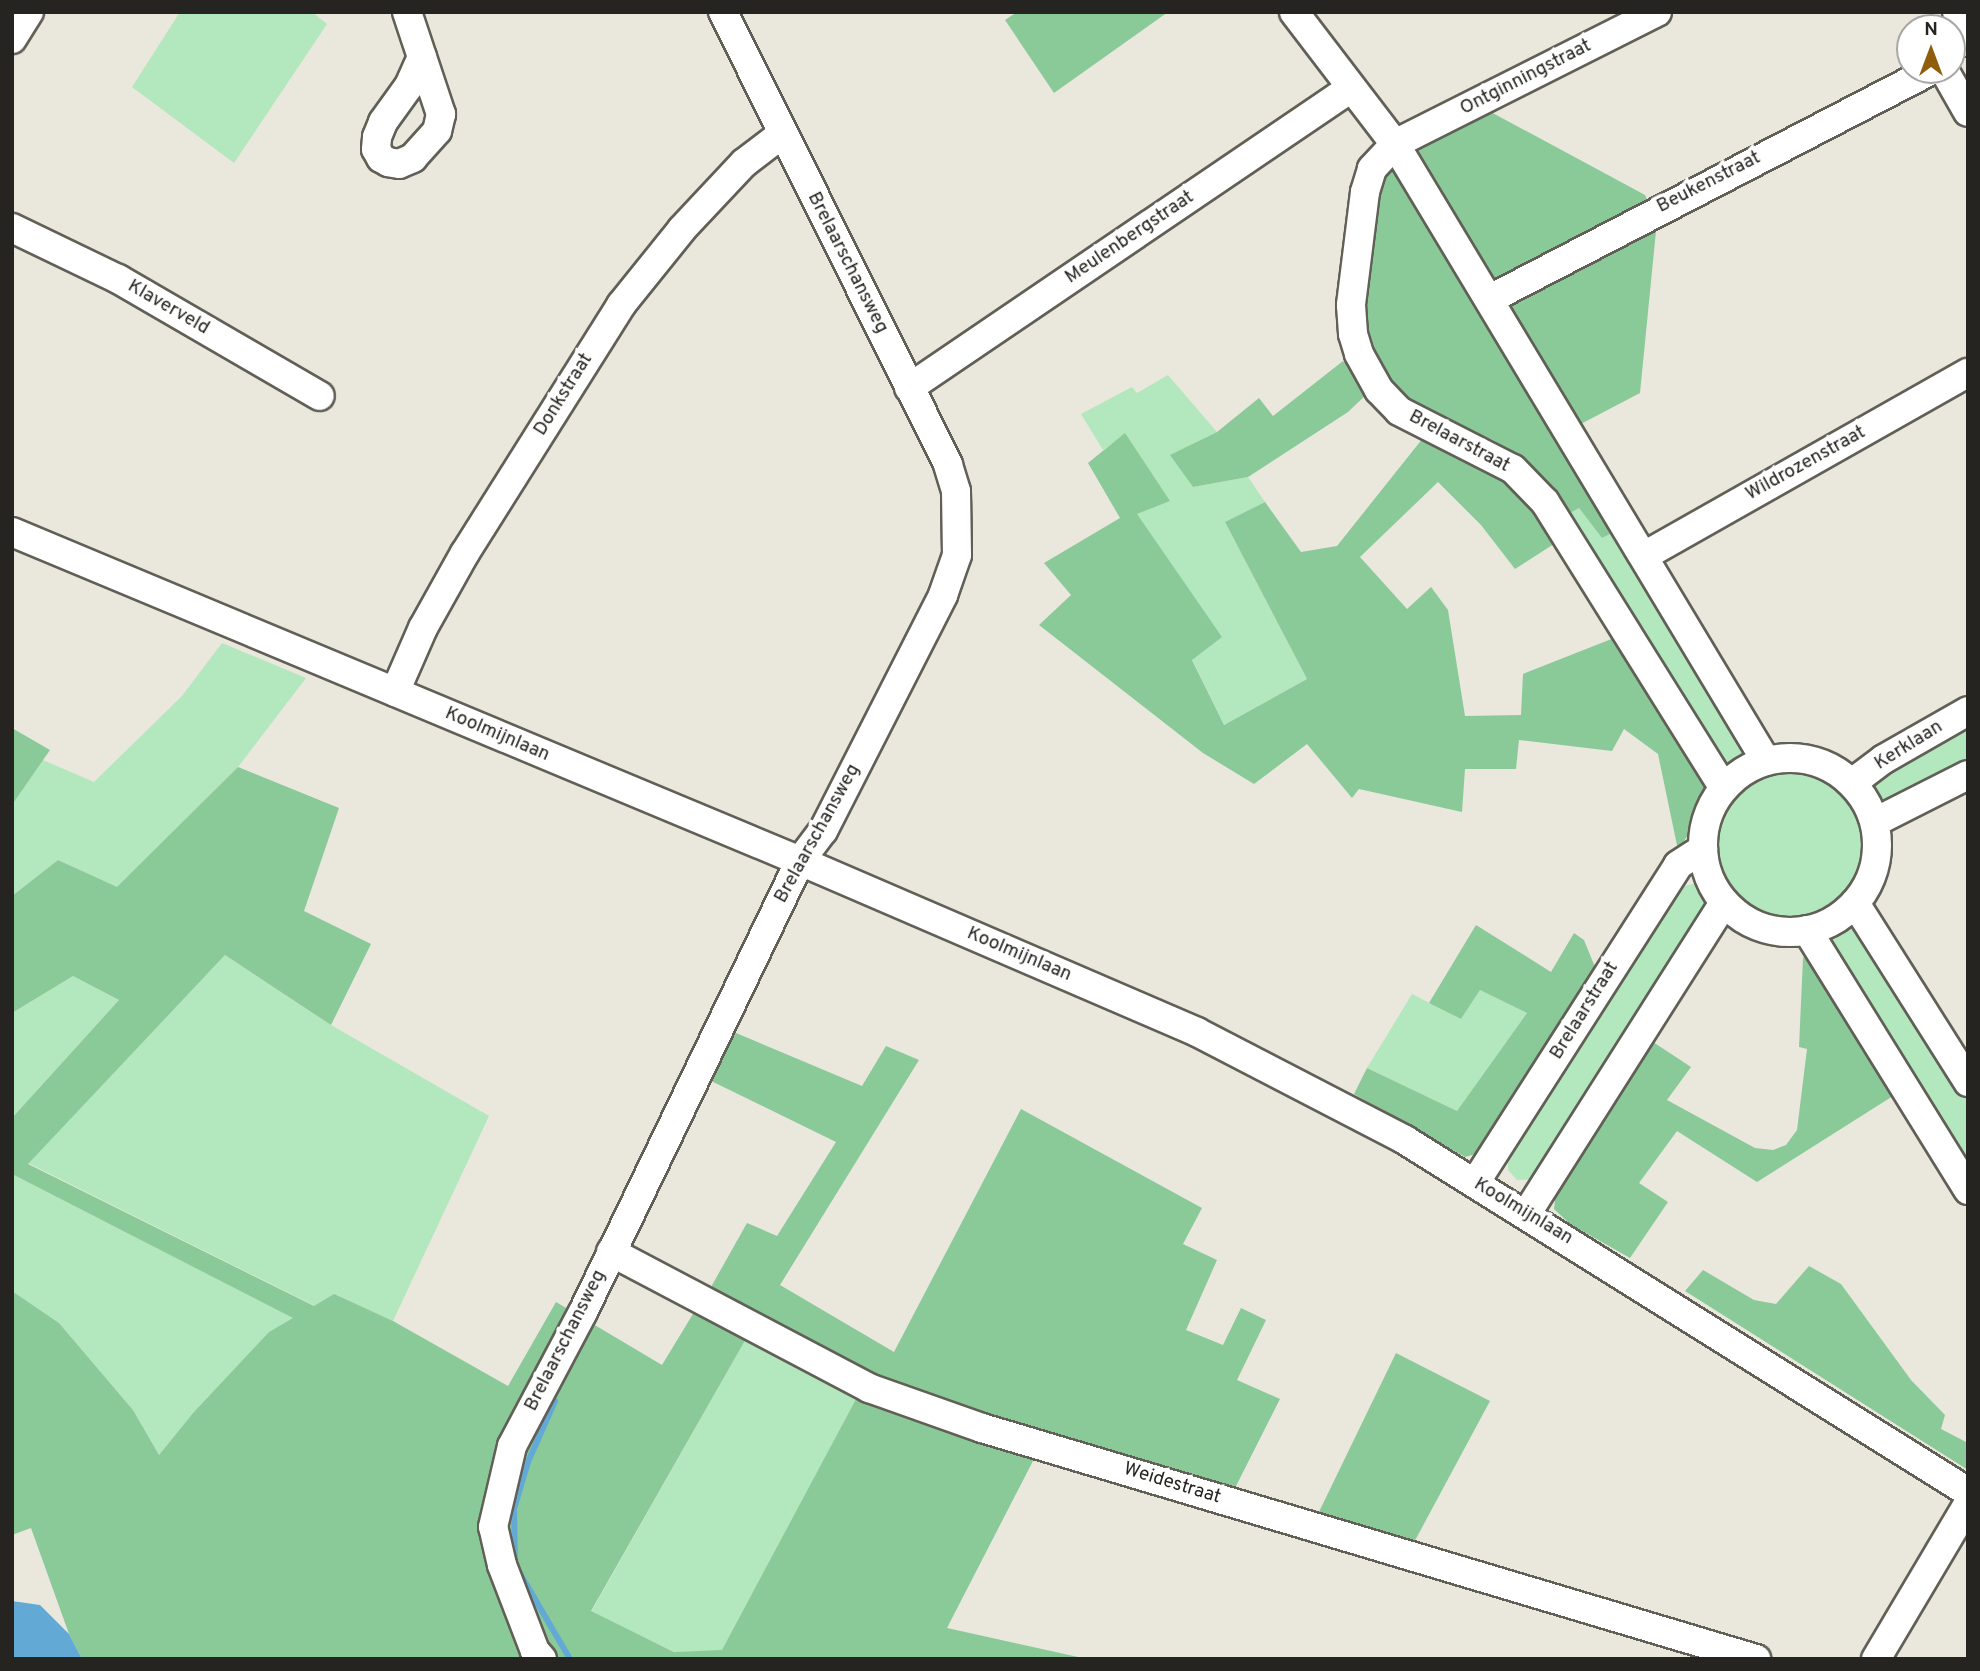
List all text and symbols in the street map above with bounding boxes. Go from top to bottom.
north arrow [1896,14,1966,84]
text: N [1924,18,1938,42]
street label: Ontginningstraat [1457,35,1595,121]
street label: Beukenstraat [1653,147,1765,219]
street label: Meulenbergstraat [1061,186,1199,290]
street label: Brelaarschansweg [802,189,892,337]
street label: Klaverveld [123,275,213,341]
street label: Donkstraat [530,350,598,440]
street label: Brelaarstraat [1405,406,1513,478]
street label: Wildrozenstraat [1742,422,1870,506]
street label: Koolmijnlaan [441,703,553,767]
street label: Kerklaan [1871,716,1947,776]
street label: Brelaarschansweg [770,760,866,908]
street label: Koolmijnlaan [963,923,1075,987]
street label: Brelaarstraat [1546,958,1624,1064]
street label: Koolmijnlaan [1469,1173,1577,1251]
street label: Brelaarschansweg [521,1267,611,1415]
street label: Weidestraat [1121,1458,1223,1510]

